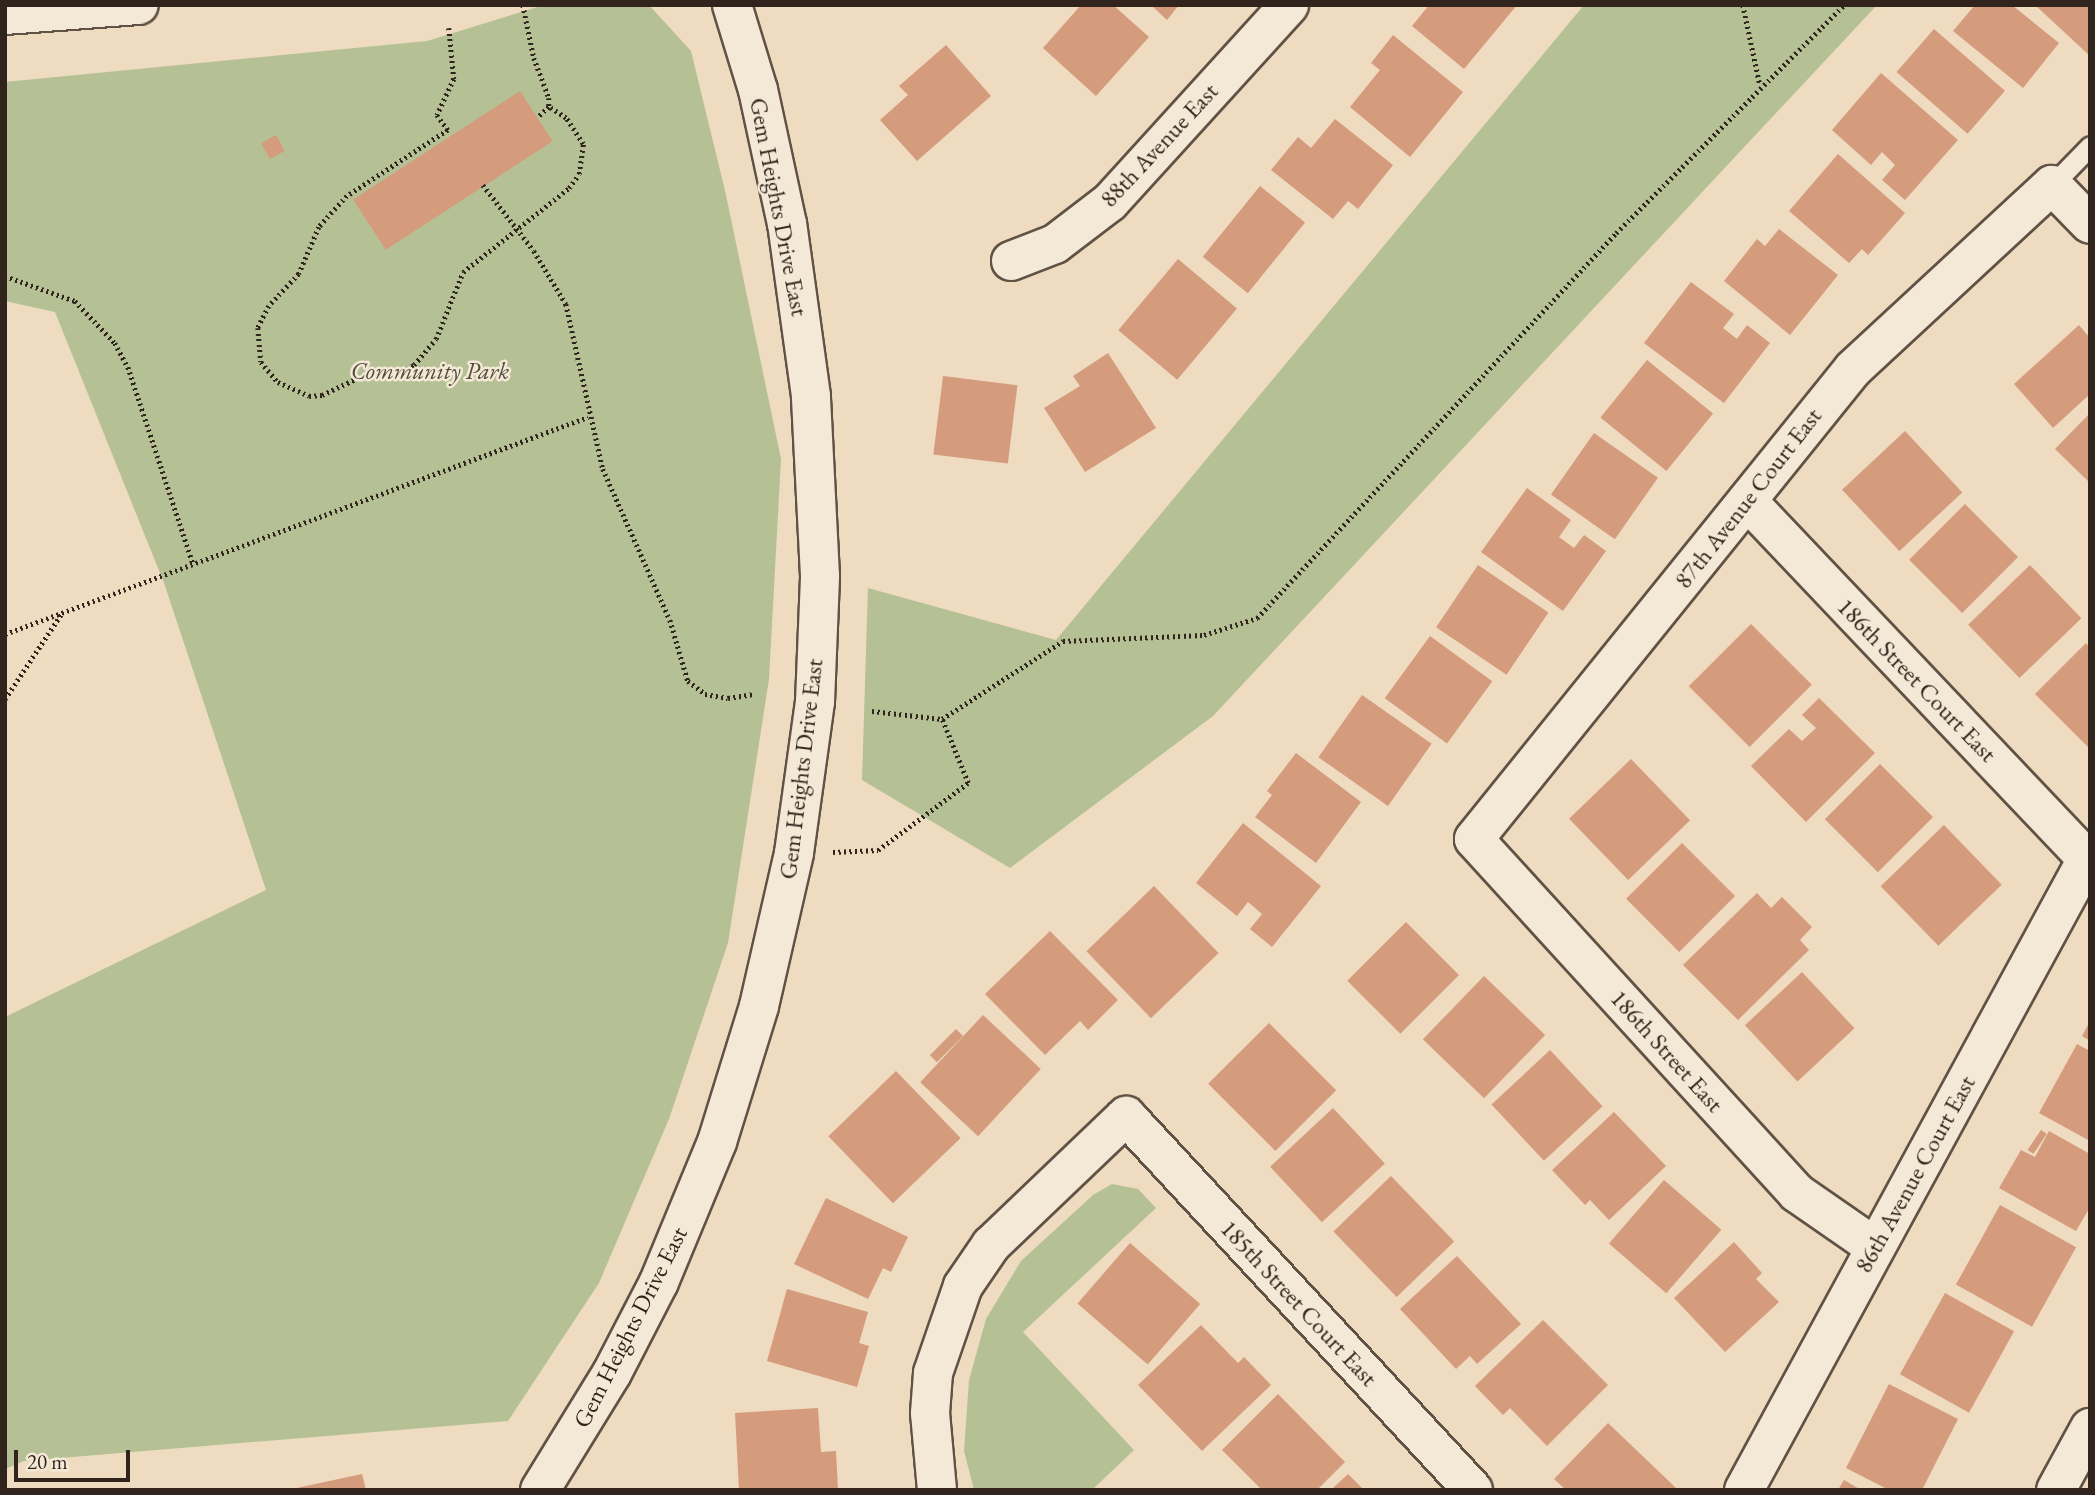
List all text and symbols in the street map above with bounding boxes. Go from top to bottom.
street label: 88th Avenue East [1094,77,1224,213]
street label: Gem Heights Drive East [744,95,814,319]
park label: Community Park [351,357,509,385]
street label: 87th Avenue Court East [1669,402,1827,594]
street label: 186th Street Court East [1831,592,2003,768]
street label: Gem Heights Drive East [773,657,829,881]
street label: 186th Street East [1605,984,1729,1118]
street label: 86th Avenue Court East [1849,1070,1981,1278]
street label: 185th Street Court East [1215,1214,1383,1392]
street label: Gem Heights Drive East [567,1222,693,1432]
scale bar [18,1436,133,1480]
text: 20 m [27,1448,68,1475]

